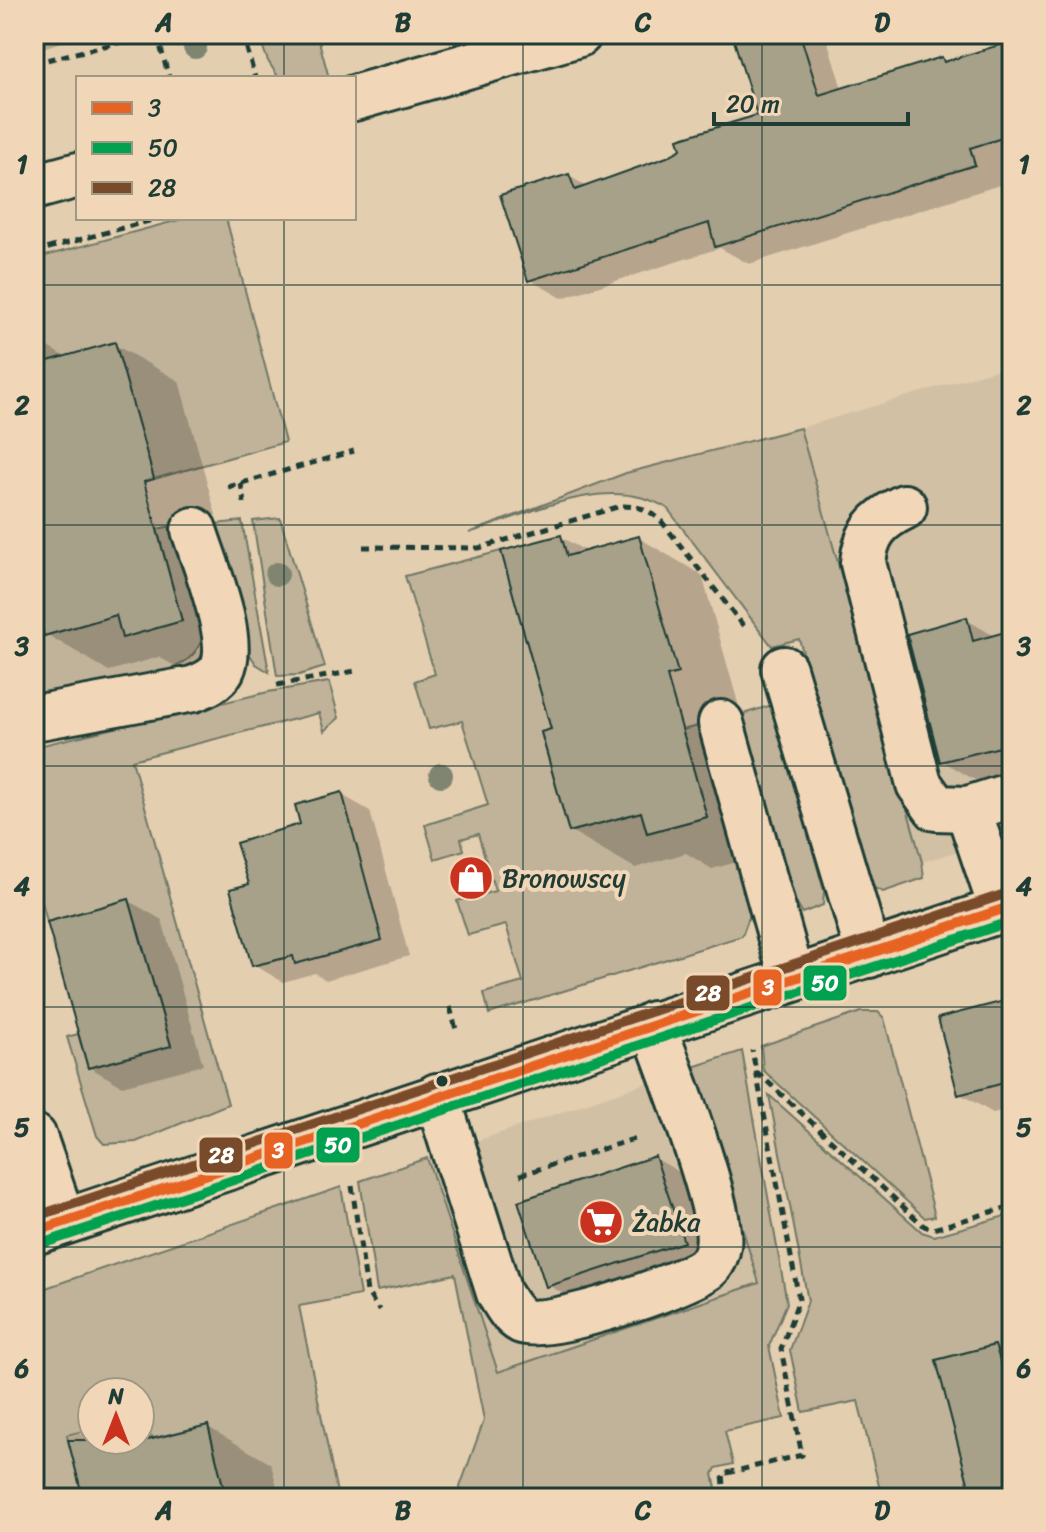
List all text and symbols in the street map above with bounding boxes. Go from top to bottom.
text: A [154,0,173,45]
text: B [395,0,412,45]
text: C [634,0,652,45]
text: D [874,0,890,45]
legend [76,76,356,220]
scale bar [714,76,908,126]
text: 20 m [726,83,780,125]
text: 3 [148,87,161,129]
text: 50 [148,127,178,169]
text: 1 [16,141,28,187]
text: 1 [1018,141,1030,187]
text: 28 [148,167,176,209]
text: 2 [13,382,30,428]
text: 2 [1015,382,1032,428]
text: 3 [14,623,30,669]
text: 3 [1016,623,1032,669]
shop icon: Bronowscy [447,854,495,902]
place label: Bronowscy [502,855,626,901]
text: 4 [14,863,30,909]
text: 4 [1016,863,1032,909]
line badge: 50 [802,964,848,1002]
text: 50 [811,964,839,1003]
line badge: 3 [752,968,783,1007]
text: 3 [761,968,774,1007]
line badge: 28 [685,974,731,1012]
text: 28 [694,974,722,1013]
unlabelled marker [434,1073,450,1089]
text: 5 [14,1104,30,1150]
text: 5 [1016,1104,1032,1150]
line badge: 50 [315,1126,361,1164]
text: 50 [324,1126,352,1165]
line badge: 3 [263,1131,294,1170]
text: 3 [271,1131,284,1170]
line badge: 28 [198,1136,244,1174]
text: 28 [207,1136,235,1175]
supermarket icon: Żabka [577,1198,625,1246]
place label: Żabka [632,1199,701,1245]
text: 6 [14,1345,30,1391]
text: 6 [1016,1345,1032,1391]
north arrow [76,1376,156,1456]
text: N [107,1377,124,1416]
text: A [154,1487,173,1532]
text: B [395,1487,412,1532]
text: C [634,1487,652,1532]
text: D [874,1487,890,1532]

